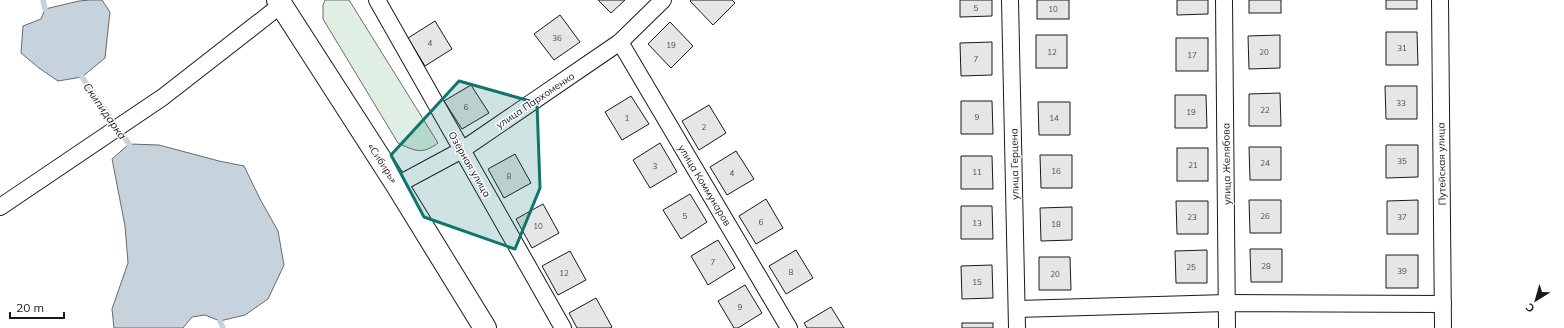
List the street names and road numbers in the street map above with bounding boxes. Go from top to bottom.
street label: улица Пархоменко [493,69,577,132]
street label: Путейская улица [1434,122,1449,206]
street label: улица Желябова [1219,123,1234,205]
street label: улица Герцена [1007,128,1022,200]
street label: Озёрная улица [445,129,494,199]
street label: «Сибирь» [365,141,401,186]
street label: улица Коммунаров [675,142,734,229]

